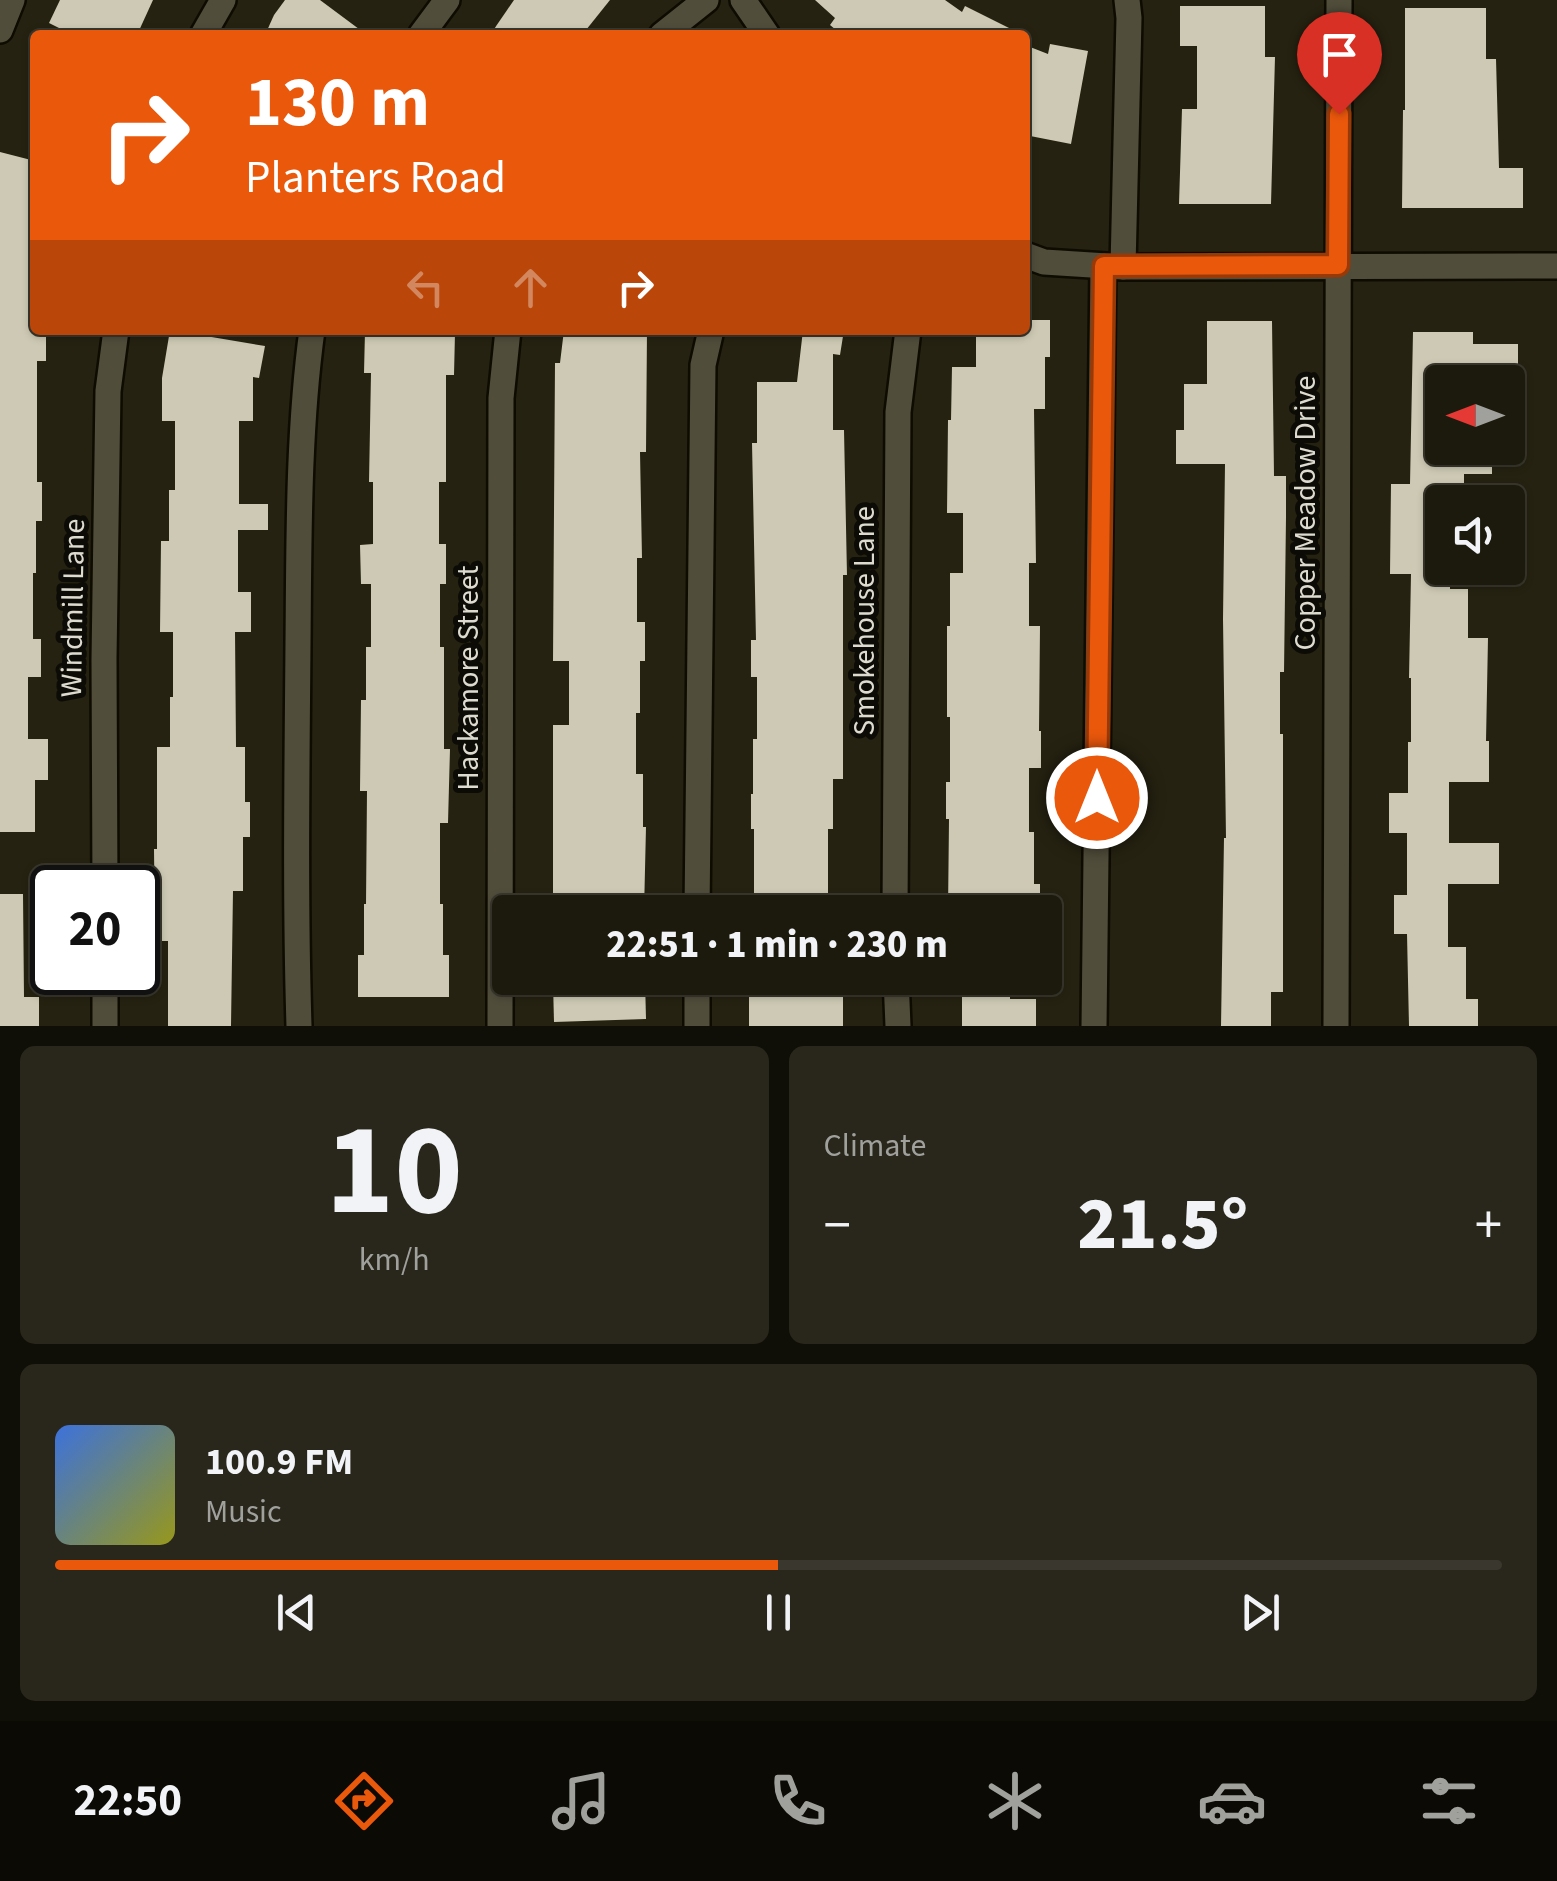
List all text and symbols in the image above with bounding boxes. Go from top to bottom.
pin [1297,12,1382,115]
icon: arrive [1312,27,1367,82]
text: 130 m [245,53,430,153]
icon: right [80,70,210,200]
text: Planters Road [245,146,506,210]
icon: left [398,260,453,315]
icon: ahead [503,260,558,315]
icon: right [608,260,663,315]
north arrow [1425,365,1525,465]
map controls [1425,365,1525,585]
street label: Copper Meadow Drive [1284,376,1327,650]
button: sound [1425,485,1525,585]
street label: Smokehouse Lane [843,506,886,736]
street label: Windmill Lane [50,518,96,698]
street label: Hackamore Street [447,565,490,791]
position arrow [1045,746,1149,850]
speed limit sign: 20 [30,865,160,995]
text: 22:51 · 1 min · 230 m [606,918,948,972]
text: 10 [326,1079,463,1264]
text: Climate [824,1123,926,1169]
text: 21.5° [1077,1171,1248,1278]
text: − [824,1187,851,1265]
text: + [1475,1187,1502,1265]
text: km/h [359,1237,430,1283]
text: 100.9 FM [205,1435,353,1489]
text: Music [205,1489,282,1535]
icon: previous [269,1585,324,1640]
icon: pause [751,1585,806,1640]
icon: next [1233,1585,1288,1640]
icon: directions [329,1766,399,1836]
icon: music [546,1766,616,1836]
icon: phone [763,1766,833,1836]
icon: climate [980,1766,1050,1836]
icon: car [1197,1766,1267,1836]
icon: filters [1414,1766,1484,1836]
text: 22:50 [73,1769,182,1833]

